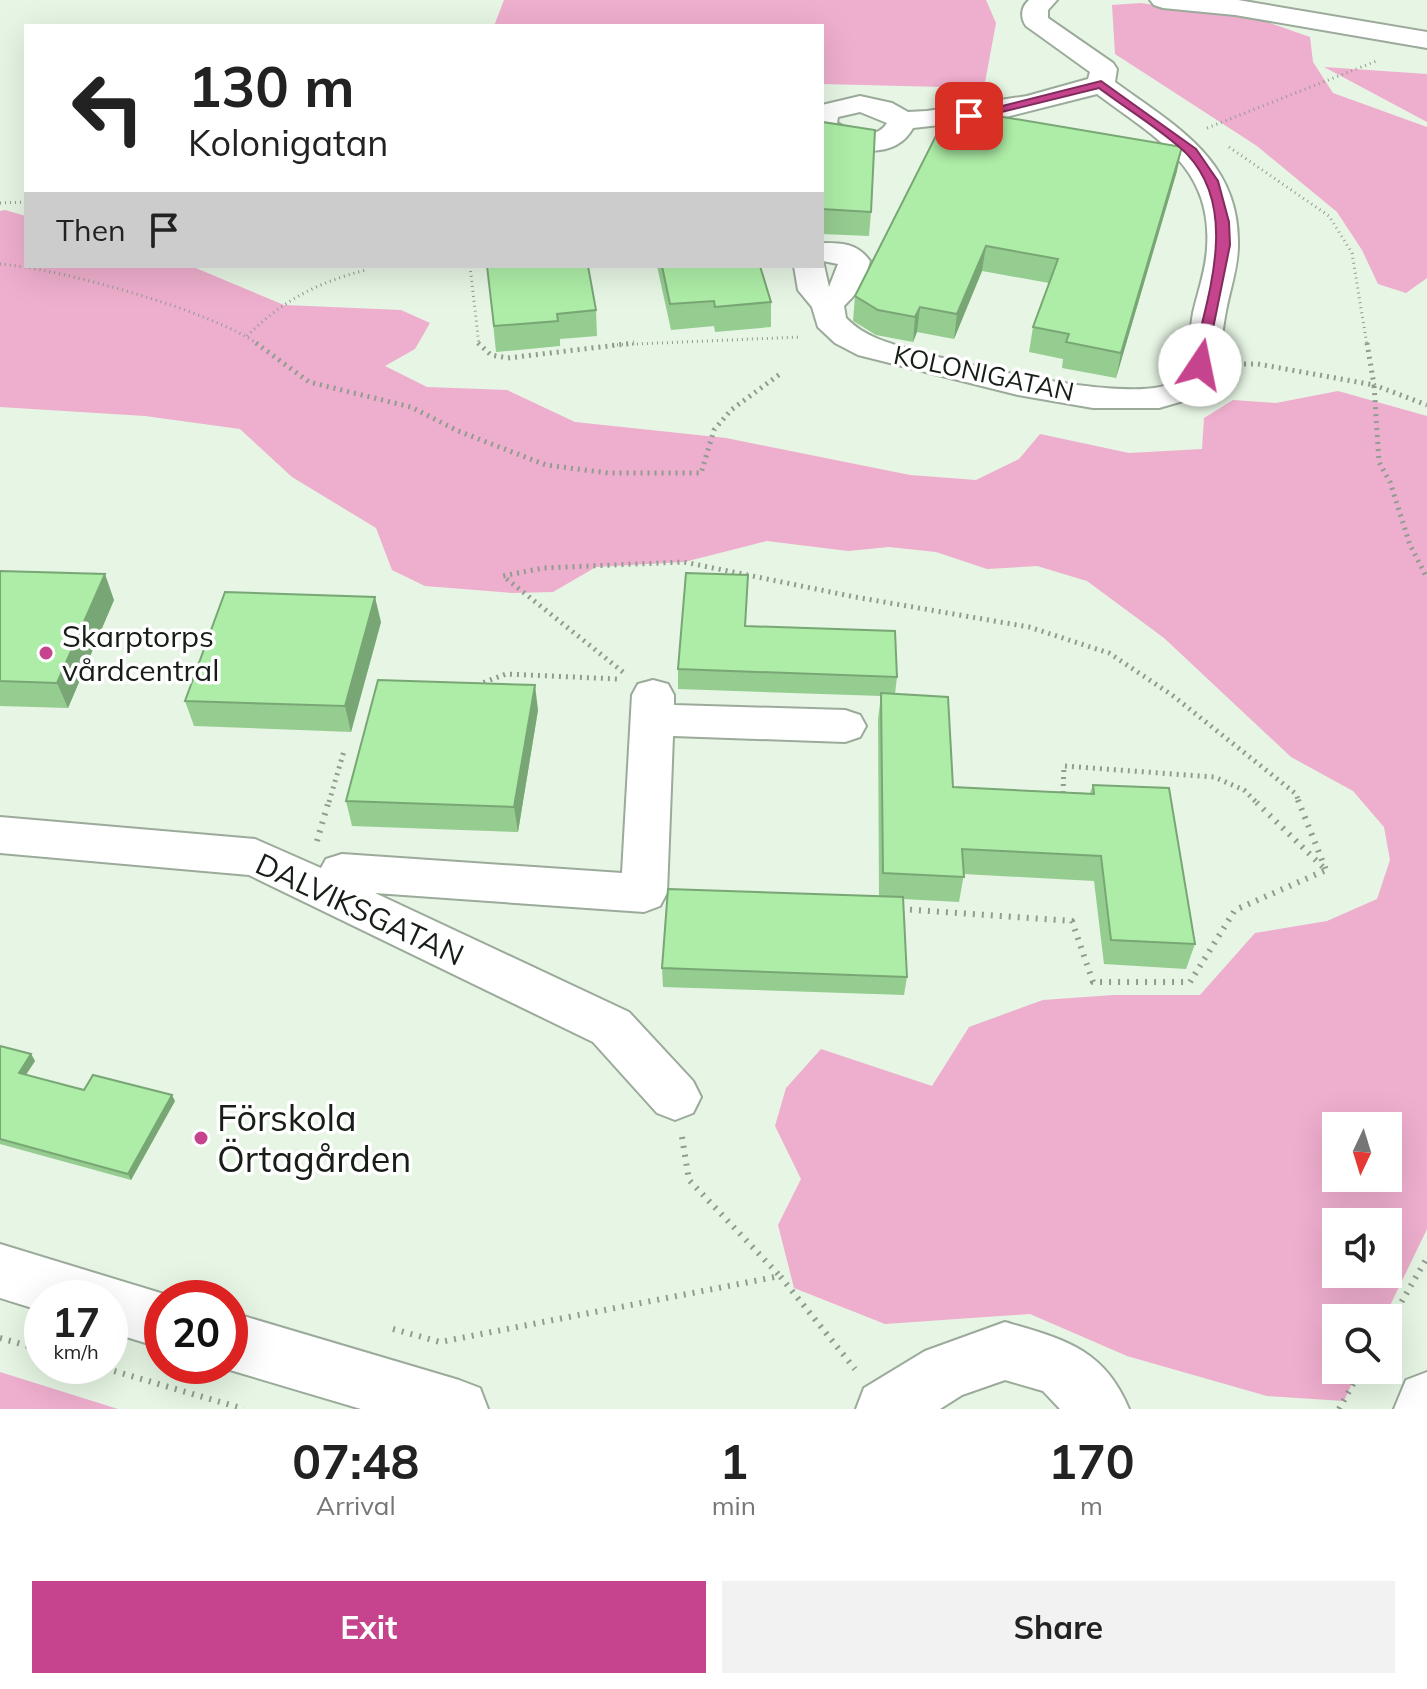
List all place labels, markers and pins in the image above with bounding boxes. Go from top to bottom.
pin [935,82,1003,150]
place label: Skarptorps vårdcentral [62,617,219,689]
marker: Skarptorps vårdcentral [37,644,55,662]
place label: Förskola Örtagården [217,1095,411,1181]
marker: Förskola Örtagården [192,1129,210,1147]

